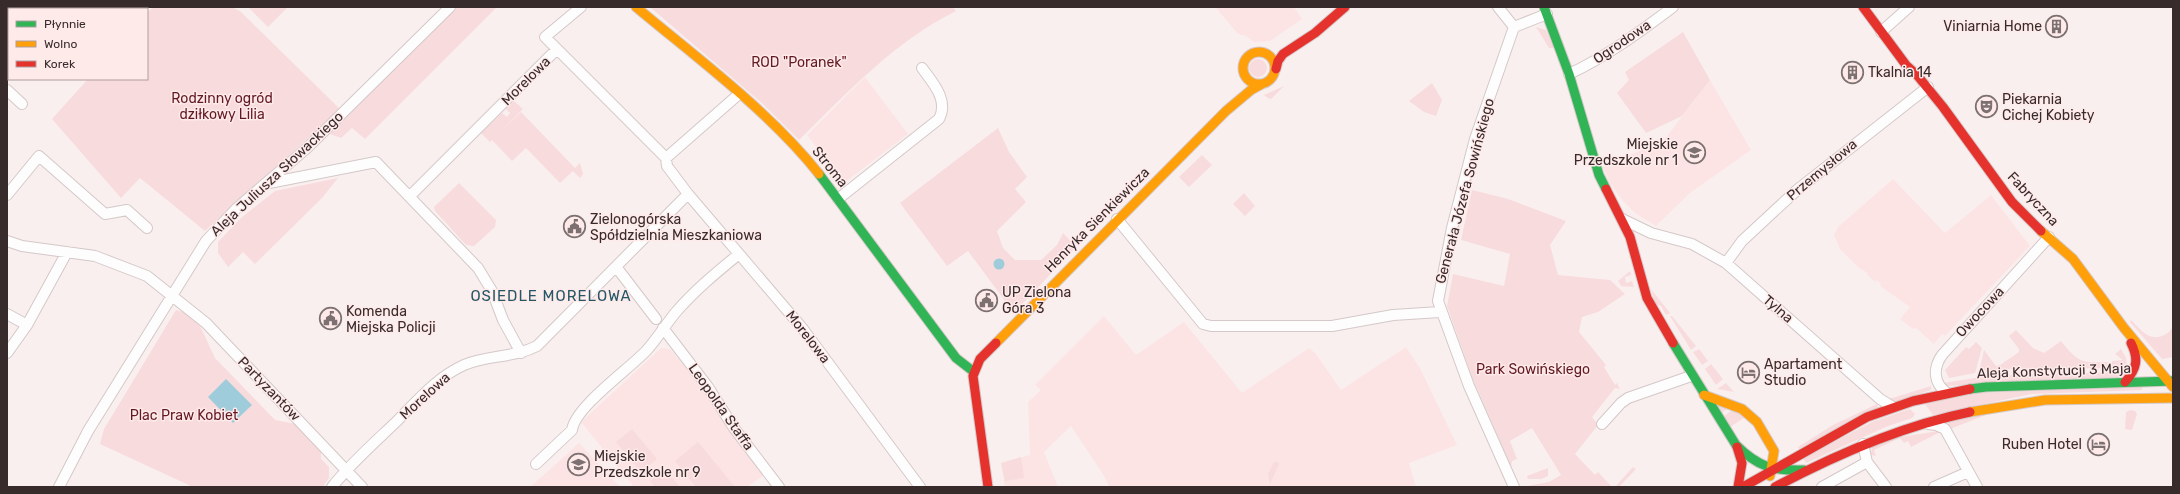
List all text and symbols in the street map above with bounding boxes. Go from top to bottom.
legend [8,8,148,80]
building icon: Viniarnia Home [2044,13,2070,39]
text: Płynnie [44,17,86,31]
street label: Ogrodowa [1590,17,1654,67]
place label: Viniarnia Home [1943,18,2042,35]
text: Wolno [44,37,77,51]
street label: Morelowa [498,53,554,109]
park label: ROD "Poranek" [751,54,847,71]
text: Korek [44,57,76,71]
building icon: Tkalnia 14 [1839,59,1865,85]
place label: Tkalnia 14 [1868,64,1932,81]
park label: Rodzinny ogród dziłkowy Lilia [171,90,273,123]
place label: Piekarnia Cichej Kobiety [2002,91,2095,124]
theatre icon: Piekarnia Cichej Kobiety [1973,94,1999,120]
street label: Generała Józefa Sowińskiego [1432,96,1498,286]
street label: Aleja Juliusza Słowackiego [207,108,347,240]
place label: Miejskie Przedszkole nr 1 [1574,136,1678,169]
street label: Przemysłowa [1783,136,1861,204]
school or university icon: Miejskie Przedszkole nr 1 [1681,139,1707,165]
street label: Stroma [808,143,852,191]
street label: Henryka Sienkiewicza [1041,164,1153,276]
street label: Fabryczna [2004,168,2062,230]
place label: Zielonogórska Spółdzielnia Mieszkaniowa [590,211,762,244]
public building icon: Zielonogórska Spółdzielnia Mieszkaniowa [562,214,588,240]
street label: Owocowa [1952,283,2008,341]
place label: UP Zielona Góra 3 [1002,284,1071,317]
district label: OSIEDLE MORELOWA [470,287,632,305]
public building icon: UP Zielona Góra 3 [973,287,999,313]
street label: Tylna [1759,291,1797,327]
place label: Komenda Miejska Policji [346,303,436,336]
public building icon: Komenda Miejska Policji [318,306,344,332]
street label: Morelowa [782,307,834,367]
street label: Partyzantów [234,353,304,425]
place label: Apartament Studio [1764,356,1843,389]
hotel icon: Apartament Studio [1735,359,1761,385]
street label: Leopolda Staffa [685,360,757,454]
street label: Aleja Konstytucji 3 Maja [1977,360,2131,382]
park label: Park Sowińskiego [1476,361,1590,378]
street label: Morelowa [396,369,454,423]
park label: Plac Praw Kobiet [130,407,239,424]
hotel icon: Ruben Hotel [2085,431,2111,457]
place label: Ruben Hotel [2002,436,2082,453]
place label: Miejskie Przedszkole nr 9 [594,448,701,481]
school or university icon: Miejskie Przedszkole nr 9 [565,451,591,477]

